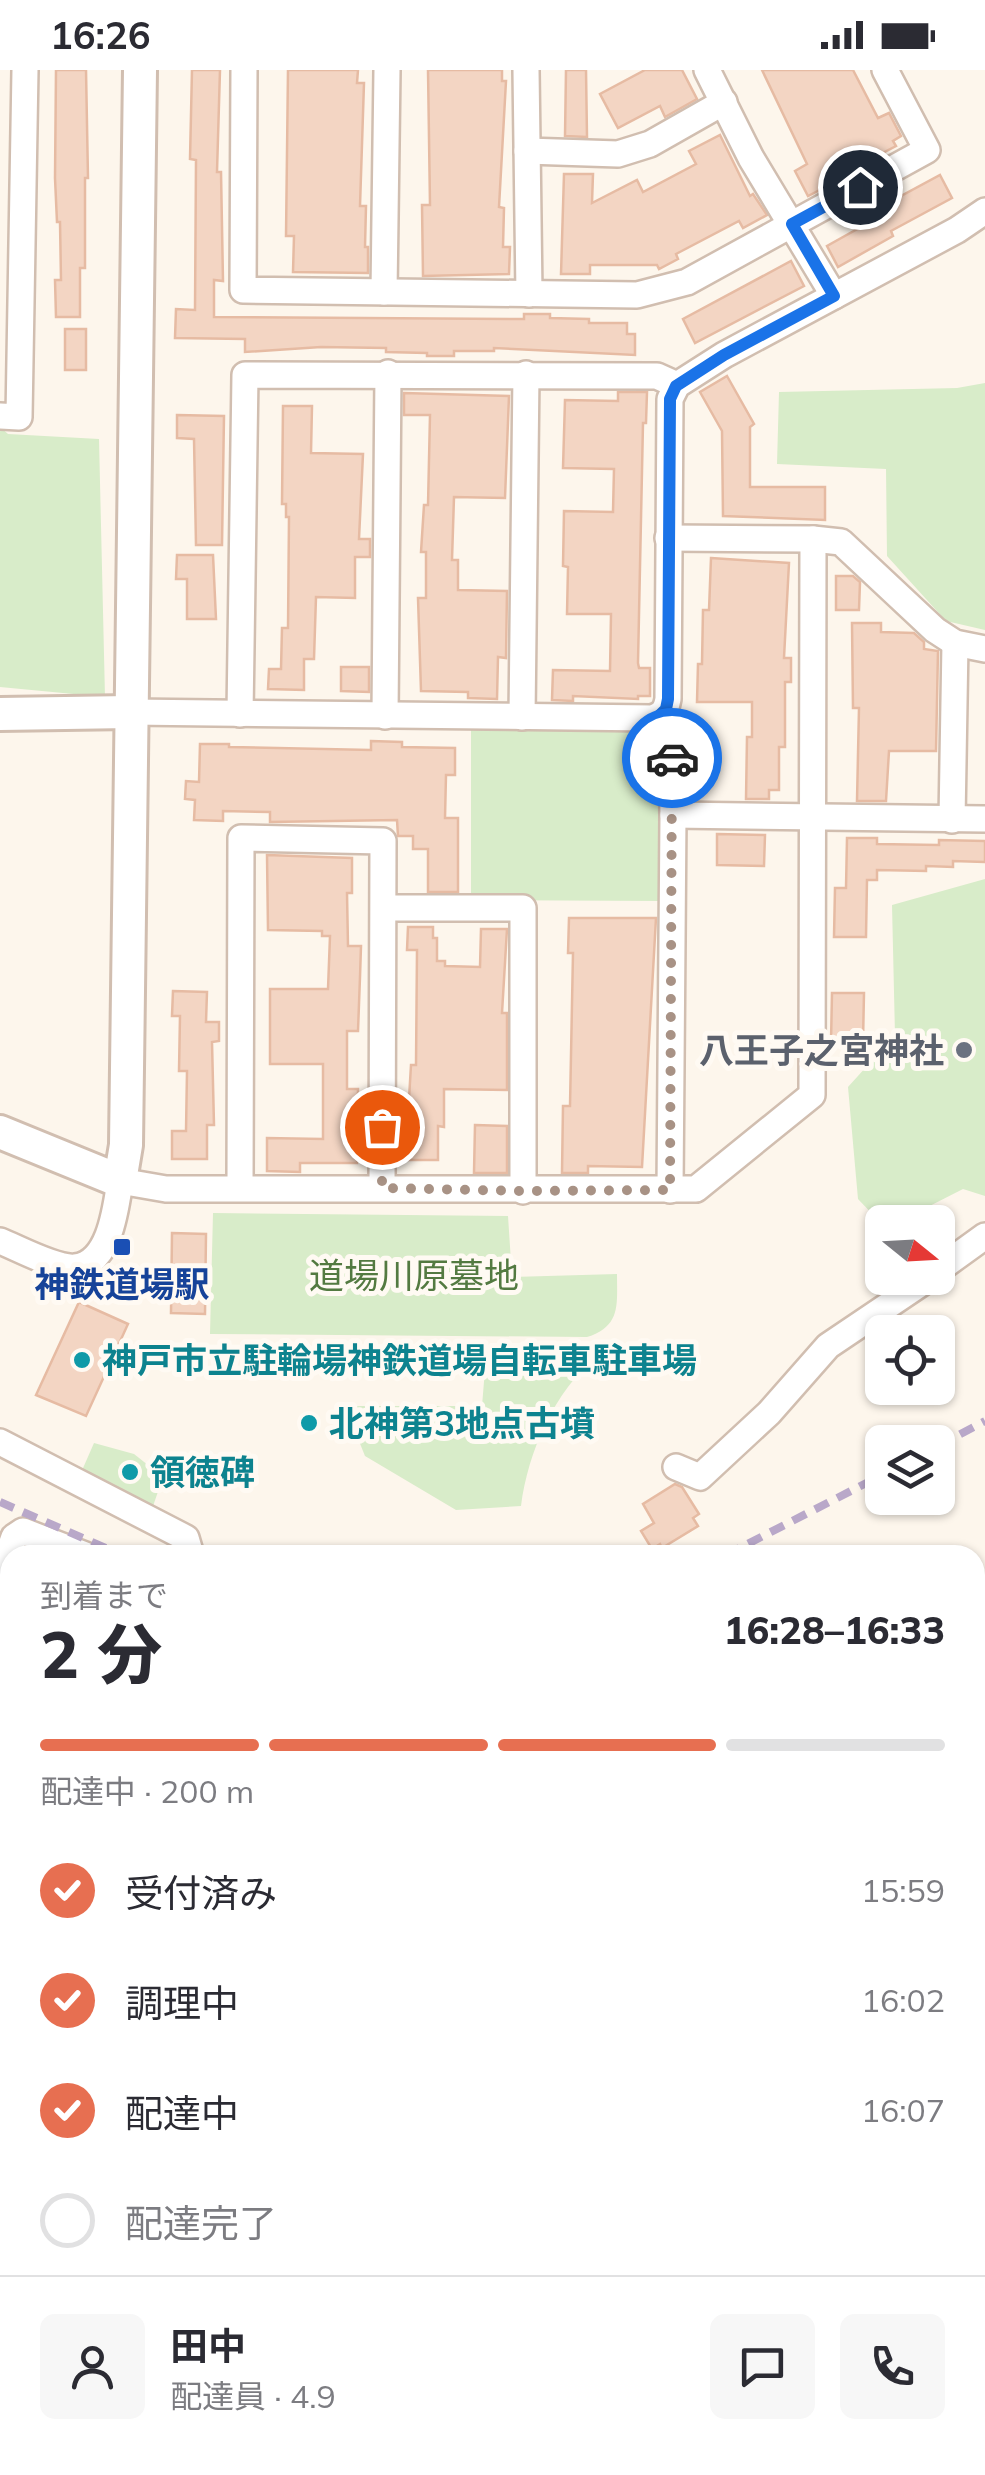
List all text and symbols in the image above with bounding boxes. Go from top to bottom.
text: 16:26 [50,11,151,59]
pin [818,145,903,230]
icon: home [833,160,888,215]
courier [622,708,722,808]
icon: car [645,731,700,786]
place label: 八王子之宮神社 [699,1028,944,1072]
marker: 八王子之宮神社 [953,1039,975,1061]
pin [340,1085,425,1170]
icon: bag [355,1100,410,1155]
north arrow [865,1205,955,1295]
map controls [865,1205,955,1515]
marker: 神鉄道場駅 [111,1236,133,1258]
park label: 道場川原墓地 [309,1253,519,1297]
place label: 神鉄道場駅 [34,1262,210,1306]
button: locate [865,1315,955,1405]
place label: 神戸市立駐輪場神鉄道場自転車駐車場 [102,1338,697,1382]
marker: 神戸市立駐輪場神鉄道場自転車駐車場 [71,1349,93,1371]
place label: 北神第3地点古墳 [329,1401,595,1445]
marker: 北神第3地点古墳 [298,1412,320,1434]
button: layers [865,1425,955,1515]
place label: 領徳碑 [150,1450,255,1494]
marker: 領徳碑 [119,1461,141,1483]
text: 到着まで [40,1575,168,1615]
text: 16:28–16:33 [724,1606,945,1654]
text: 2 分 [40,1613,162,1694]
text: 配達中 · 200 m [40,1771,254,1811]
icon: check [40,1863,95,1918]
text: 受付済み [125,1869,277,1917]
text: 15:59 [861,1870,945,1910]
icon: check [40,1973,95,2028]
text: 調理中 [125,1979,239,2027]
text: 16:02 [861,1980,945,2020]
icon: check [40,2083,95,2138]
text: 配達中 [125,2089,239,2137]
text: 16:07 [861,2090,945,2130]
text: 配達完了 [125,2199,277,2247]
button: person [40,2314,145,2419]
button: chat [710,2314,815,2419]
button: phone [840,2314,945,2419]
text: 田中 [170,2322,246,2370]
text: 配達員 · 4.9 [170,2376,336,2416]

